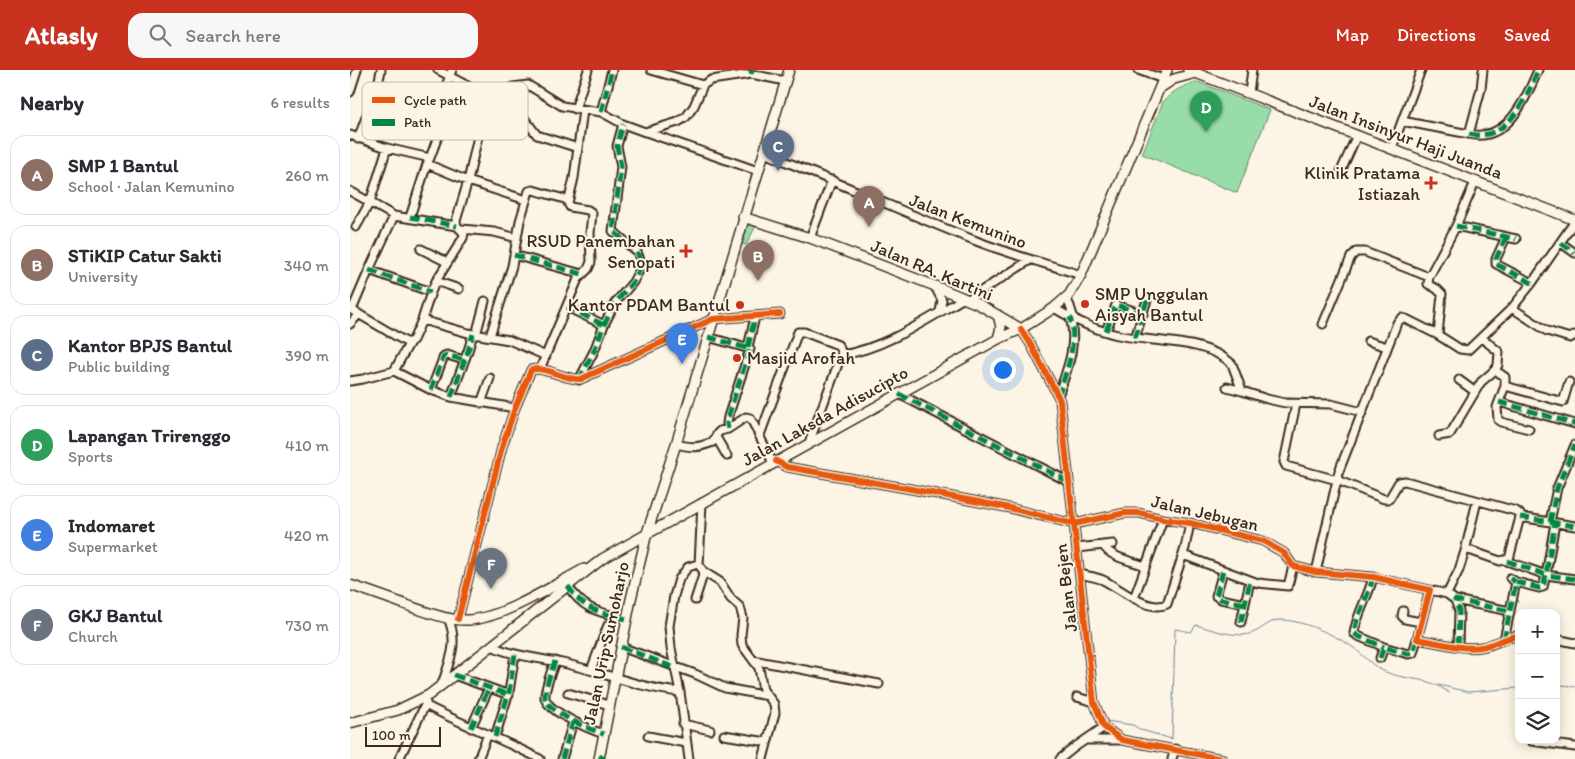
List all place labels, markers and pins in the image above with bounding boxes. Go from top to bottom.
pin: D [1190,91,1222,132]
pin: C [762,130,794,171]
place label: Klinik Pratama Istiazah [1304,162,1420,205]
marker: Klinik Pratama Istiazah [1424,176,1438,190]
pin: A [853,186,885,227]
place label: RSUD Panembahan Senopati [526,230,675,273]
pin: B [742,240,774,281]
marker: RSUD Panembahan Senopati [679,244,693,258]
place label: SMP Unggulan Aisyah Bantul [1095,283,1209,326]
place label: Kantor PDAM Bantul [568,294,730,316]
marker: SMP Unggulan Aisyah Bantul [1079,298,1091,310]
marker: Kantor PDAM Bantul [734,299,746,311]
pin: E [666,323,698,364]
place label: Masjid Arofah [747,347,855,369]
marker: Masjid Arofah [731,352,743,364]
pin: F [475,548,507,589]

